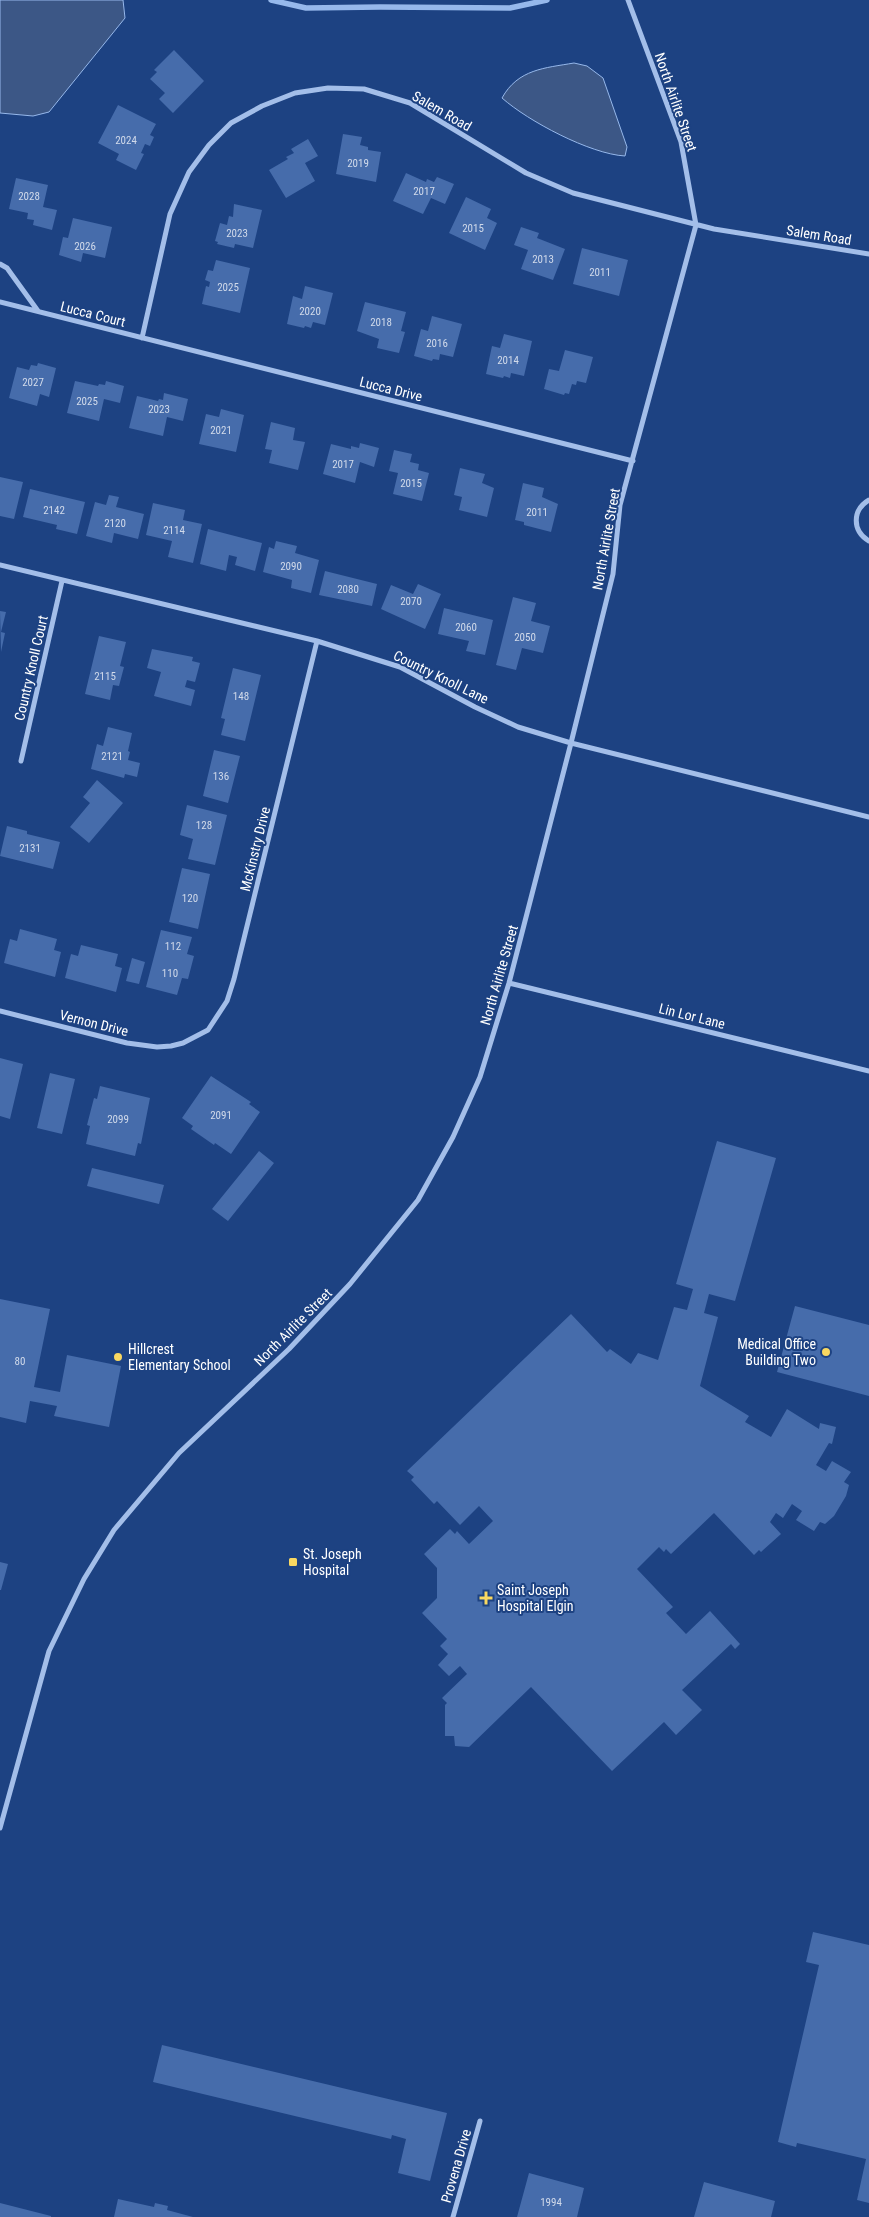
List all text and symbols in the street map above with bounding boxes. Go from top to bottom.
street label: North Airlite Street [652,51,700,153]
street label: Salem Road [410,88,474,134]
house number: 2024 [115,134,137,147]
house number: 2019 [347,157,369,170]
house number: 2017 [413,185,435,198]
house number: 2028 [18,190,40,203]
house number: 2015 [462,222,484,235]
street label: Salem Road [785,222,853,248]
house number: 2023 [226,227,248,240]
house number: 2026 [74,240,96,253]
house number: 2013 [532,253,554,266]
house number: 2011 [589,266,611,279]
house number: 2025 [217,281,239,294]
street label: Lucca Court [59,298,127,330]
house number: 2020 [299,305,321,318]
house number: 2018 [370,316,392,329]
house number: 2016 [426,337,448,350]
house number: 2014 [497,354,519,367]
street label: Lucca Drive [358,374,424,405]
house number: 2027 [22,376,44,389]
house number: 2025 [76,395,98,408]
house number: 2023 [148,403,170,416]
house number: 2021 [210,424,232,437]
house number: 2017 [332,458,354,471]
house number: 2015 [400,477,422,490]
street label: North Airlite Street [589,487,623,591]
house number: 2142 [43,504,65,517]
house number: 2011 [526,506,548,519]
house number: 2120 [104,517,126,530]
house number: 2114 [163,524,185,537]
house number: 2090 [280,560,302,573]
house number: 2080 [337,583,359,596]
house number: 2070 [400,595,422,608]
street label: Country Knoll Court [11,614,51,722]
house number: 2060 [455,621,477,634]
house number: 2050 [514,631,536,644]
street label: Country Knoll Lane [391,647,492,707]
house number: 2115 [94,670,116,683]
house number: 148 [233,690,249,703]
house number: 2121 [101,750,123,763]
house number: 136 [213,770,229,783]
street label: McKinstry Drive [237,805,273,893]
house number: 128 [196,819,212,832]
house number: 2131 [19,842,41,855]
house number: 120 [182,892,198,905]
street label: North Airlite Street [477,923,521,1027]
house number: 112 [165,940,181,953]
house number: 110 [162,967,178,980]
street label: Lin Lor Lane [657,1000,727,1032]
street label: Vernon Drive [58,1007,130,1039]
house number: 2091 [210,1109,232,1122]
house number: 2099 [107,1113,129,1126]
street label: North Airlite Street [251,1285,335,1369]
place label: Medical Office Building Two [737,1336,816,1368]
place label: Hillcrest Elementary School [128,1341,231,1373]
marker: Medical Office Building Two [820,1346,832,1358]
marker: Hillcrest Elementary School [112,1351,124,1363]
house number: 80 [15,1355,25,1368]
place label: St. Joseph Hospital [303,1546,362,1578]
marker: St. Joseph Hospital [287,1556,299,1568]
place label: Saint Joseph Hospital Elgin [497,1582,574,1614]
marker: Saint Joseph Hospital Elgin [479,1591,493,1605]
street label: Provena Drive [438,2127,474,2205]
house number: 1994 [540,2196,562,2209]

